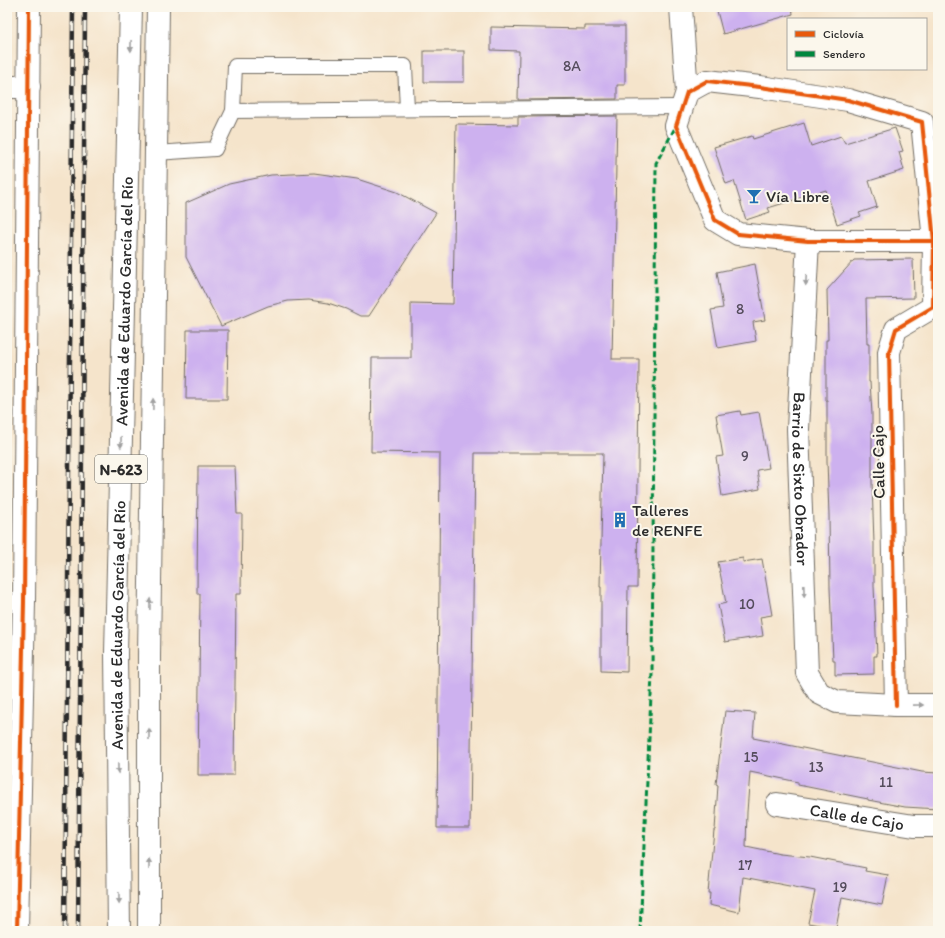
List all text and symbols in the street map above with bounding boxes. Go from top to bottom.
legend [787,18,927,70]
text: Ciclovía [823,27,865,41]
one-way arrow [128,40,134,53]
text: Sendero [823,47,865,61]
house number: 8A [563,57,581,75]
street label: Avenida de Eduardo García del Río [111,176,137,426]
place label: Vía Libre [766,186,829,206]
bar icon: Vía Libre [745,187,763,205]
one-way arrow [803,274,809,287]
house number: 8 [736,300,744,318]
street label: Barrio de Sixto Obrador [788,391,813,566]
one-way arrow [150,397,156,410]
street label: Calle Cajo [867,425,889,499]
one-way arrow [118,436,125,448]
house number: 9 [741,447,749,465]
road number: N-623 [95,455,147,483]
street label: Avenida de Eduardo García del Río [106,500,130,750]
place label: Talleres de RENFE [632,500,703,540]
building icon: Talleres de RENFE [611,511,629,529]
one-way arrow [801,585,807,598]
house number: 10 [739,595,755,613]
one-way arrow [147,597,153,610]
one-way arrow [912,702,925,708]
one-way arrow [146,727,152,740]
house number: 15 [744,748,759,766]
house number: 13 [808,758,824,776]
one-way arrow [115,762,121,775]
house number: 11 [879,773,893,791]
street label: Calle de Cajo [808,799,906,834]
house number: 17 [738,856,753,874]
one-way arrow [146,857,152,870]
house number: 19 [833,878,848,896]
one-way arrow [116,892,122,905]

